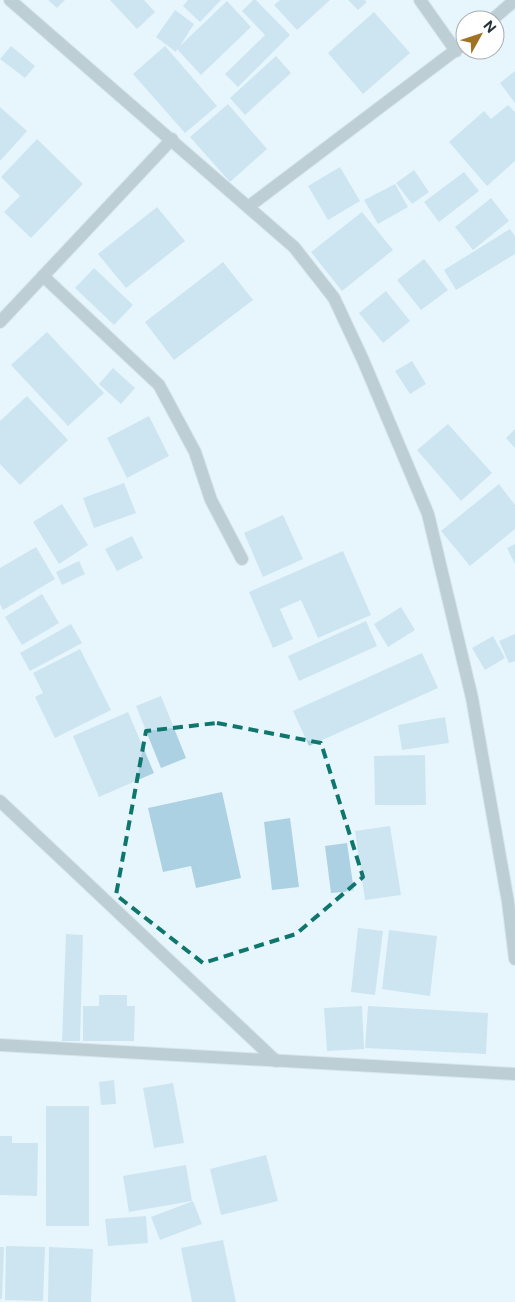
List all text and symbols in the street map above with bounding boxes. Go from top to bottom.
north arrow [455,10,505,60]
text: N [480,17,500,36]

